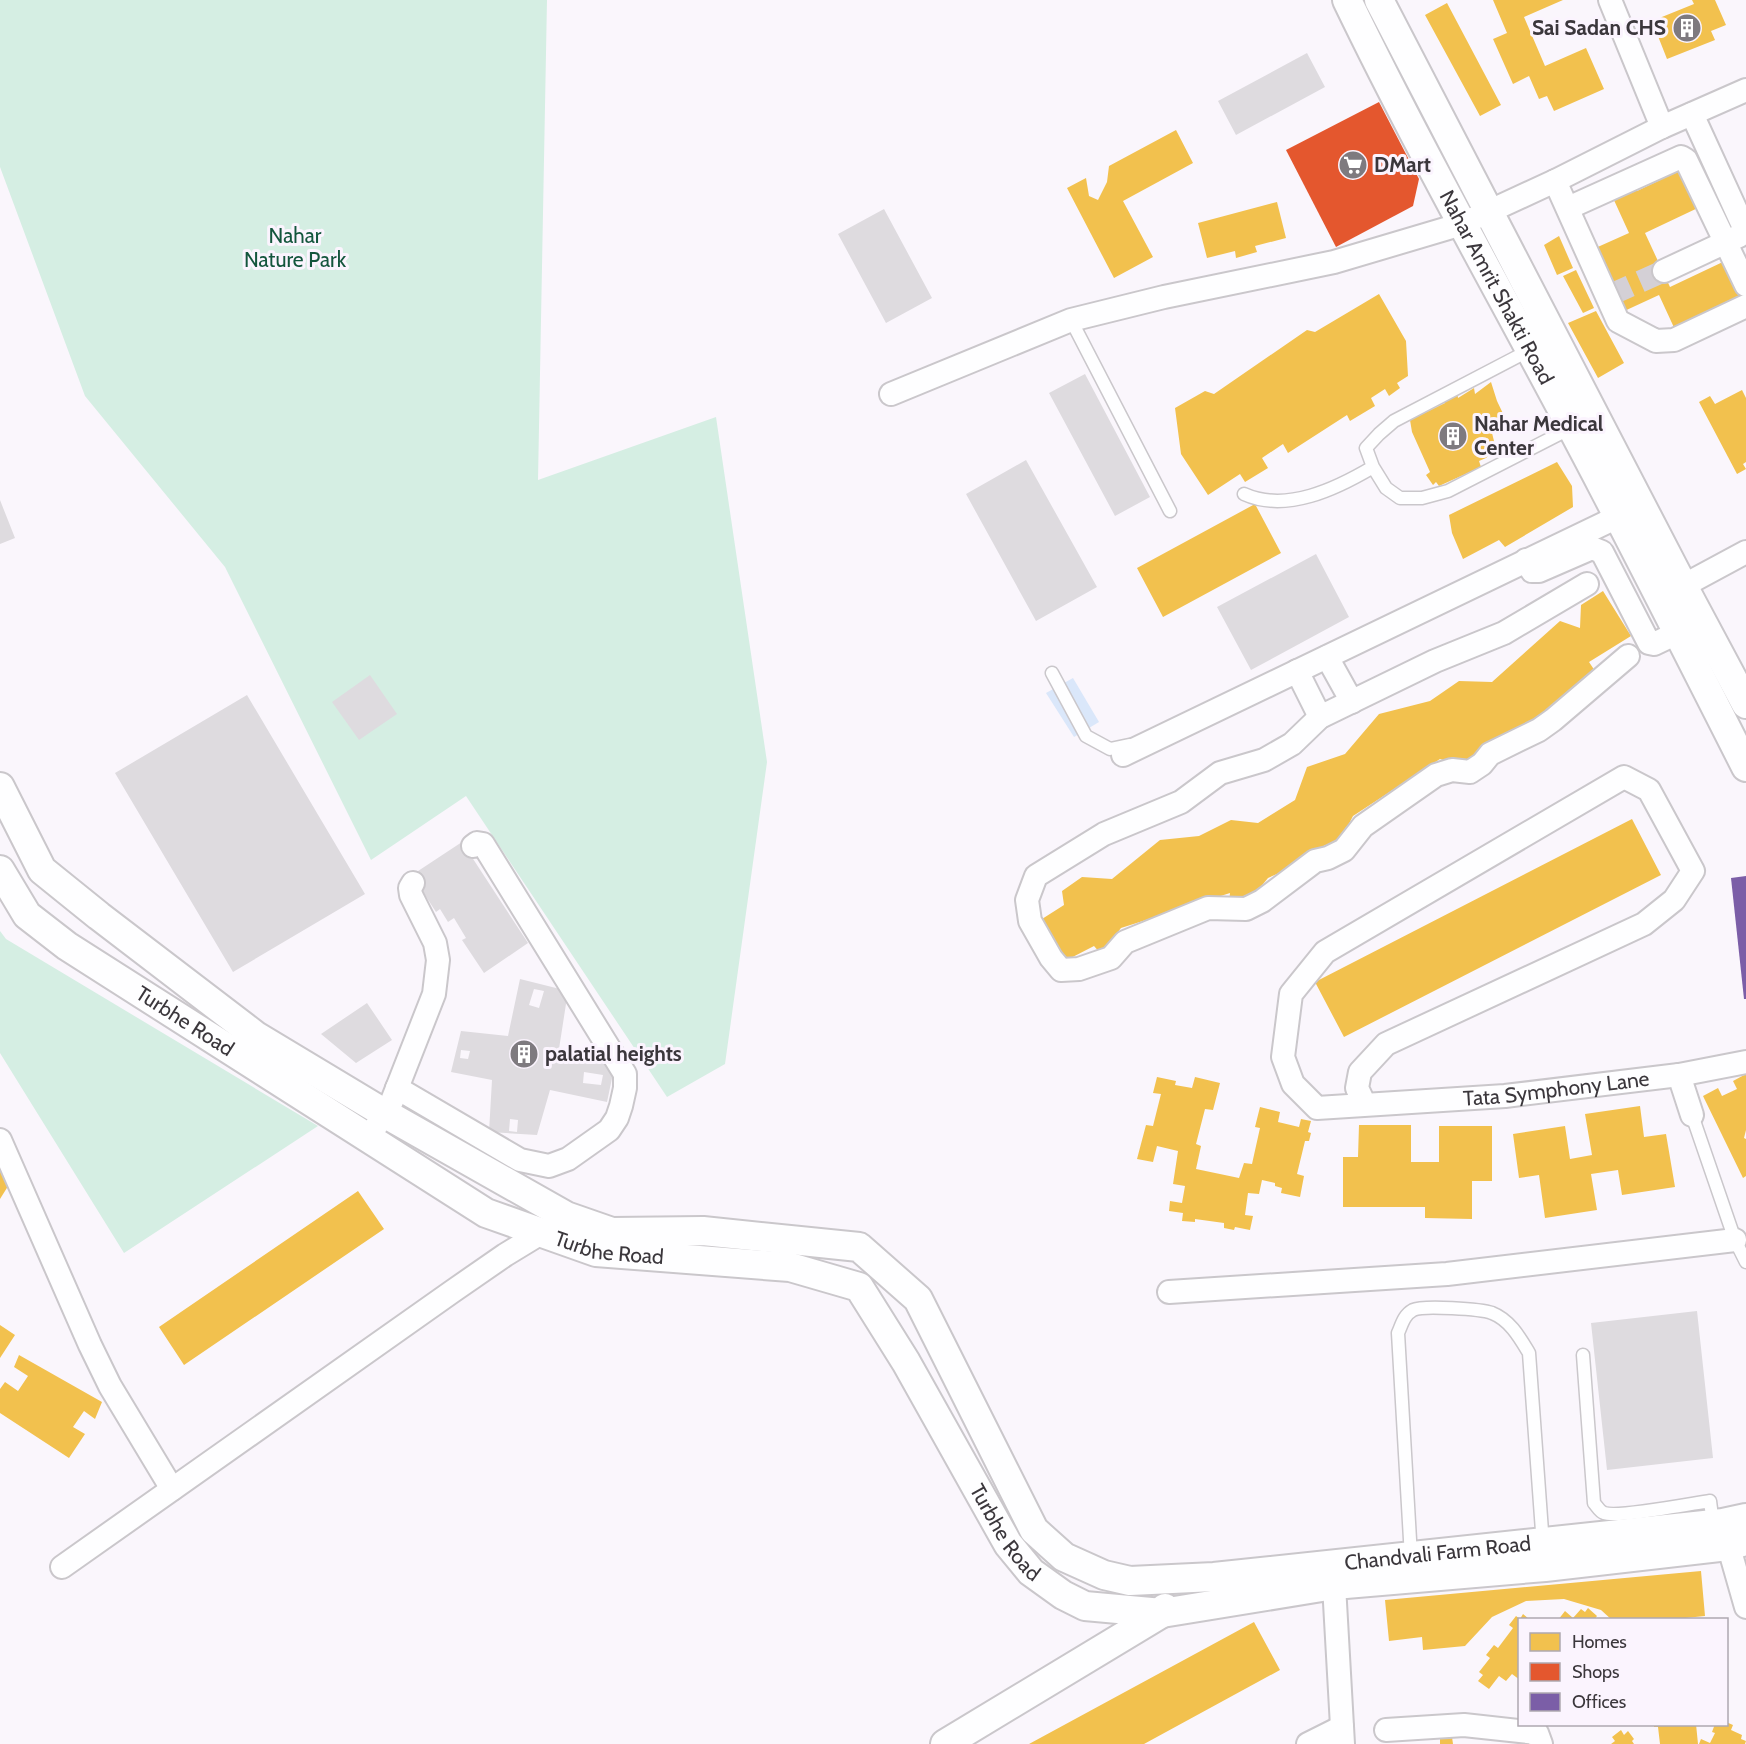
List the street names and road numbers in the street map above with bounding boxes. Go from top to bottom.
street label: Nahar Amrit Shakti Road [1435,186,1559,388]
street label: Turbhe Road [132,980,239,1061]
street label: Tata Symphony Lane [1462,1066,1651,1111]
street label: Turbhe Road [551,1225,665,1269]
street label: Turbhe Road [965,1479,1045,1586]
street label: Chandvali Farm Road [1343,1530,1532,1575]

